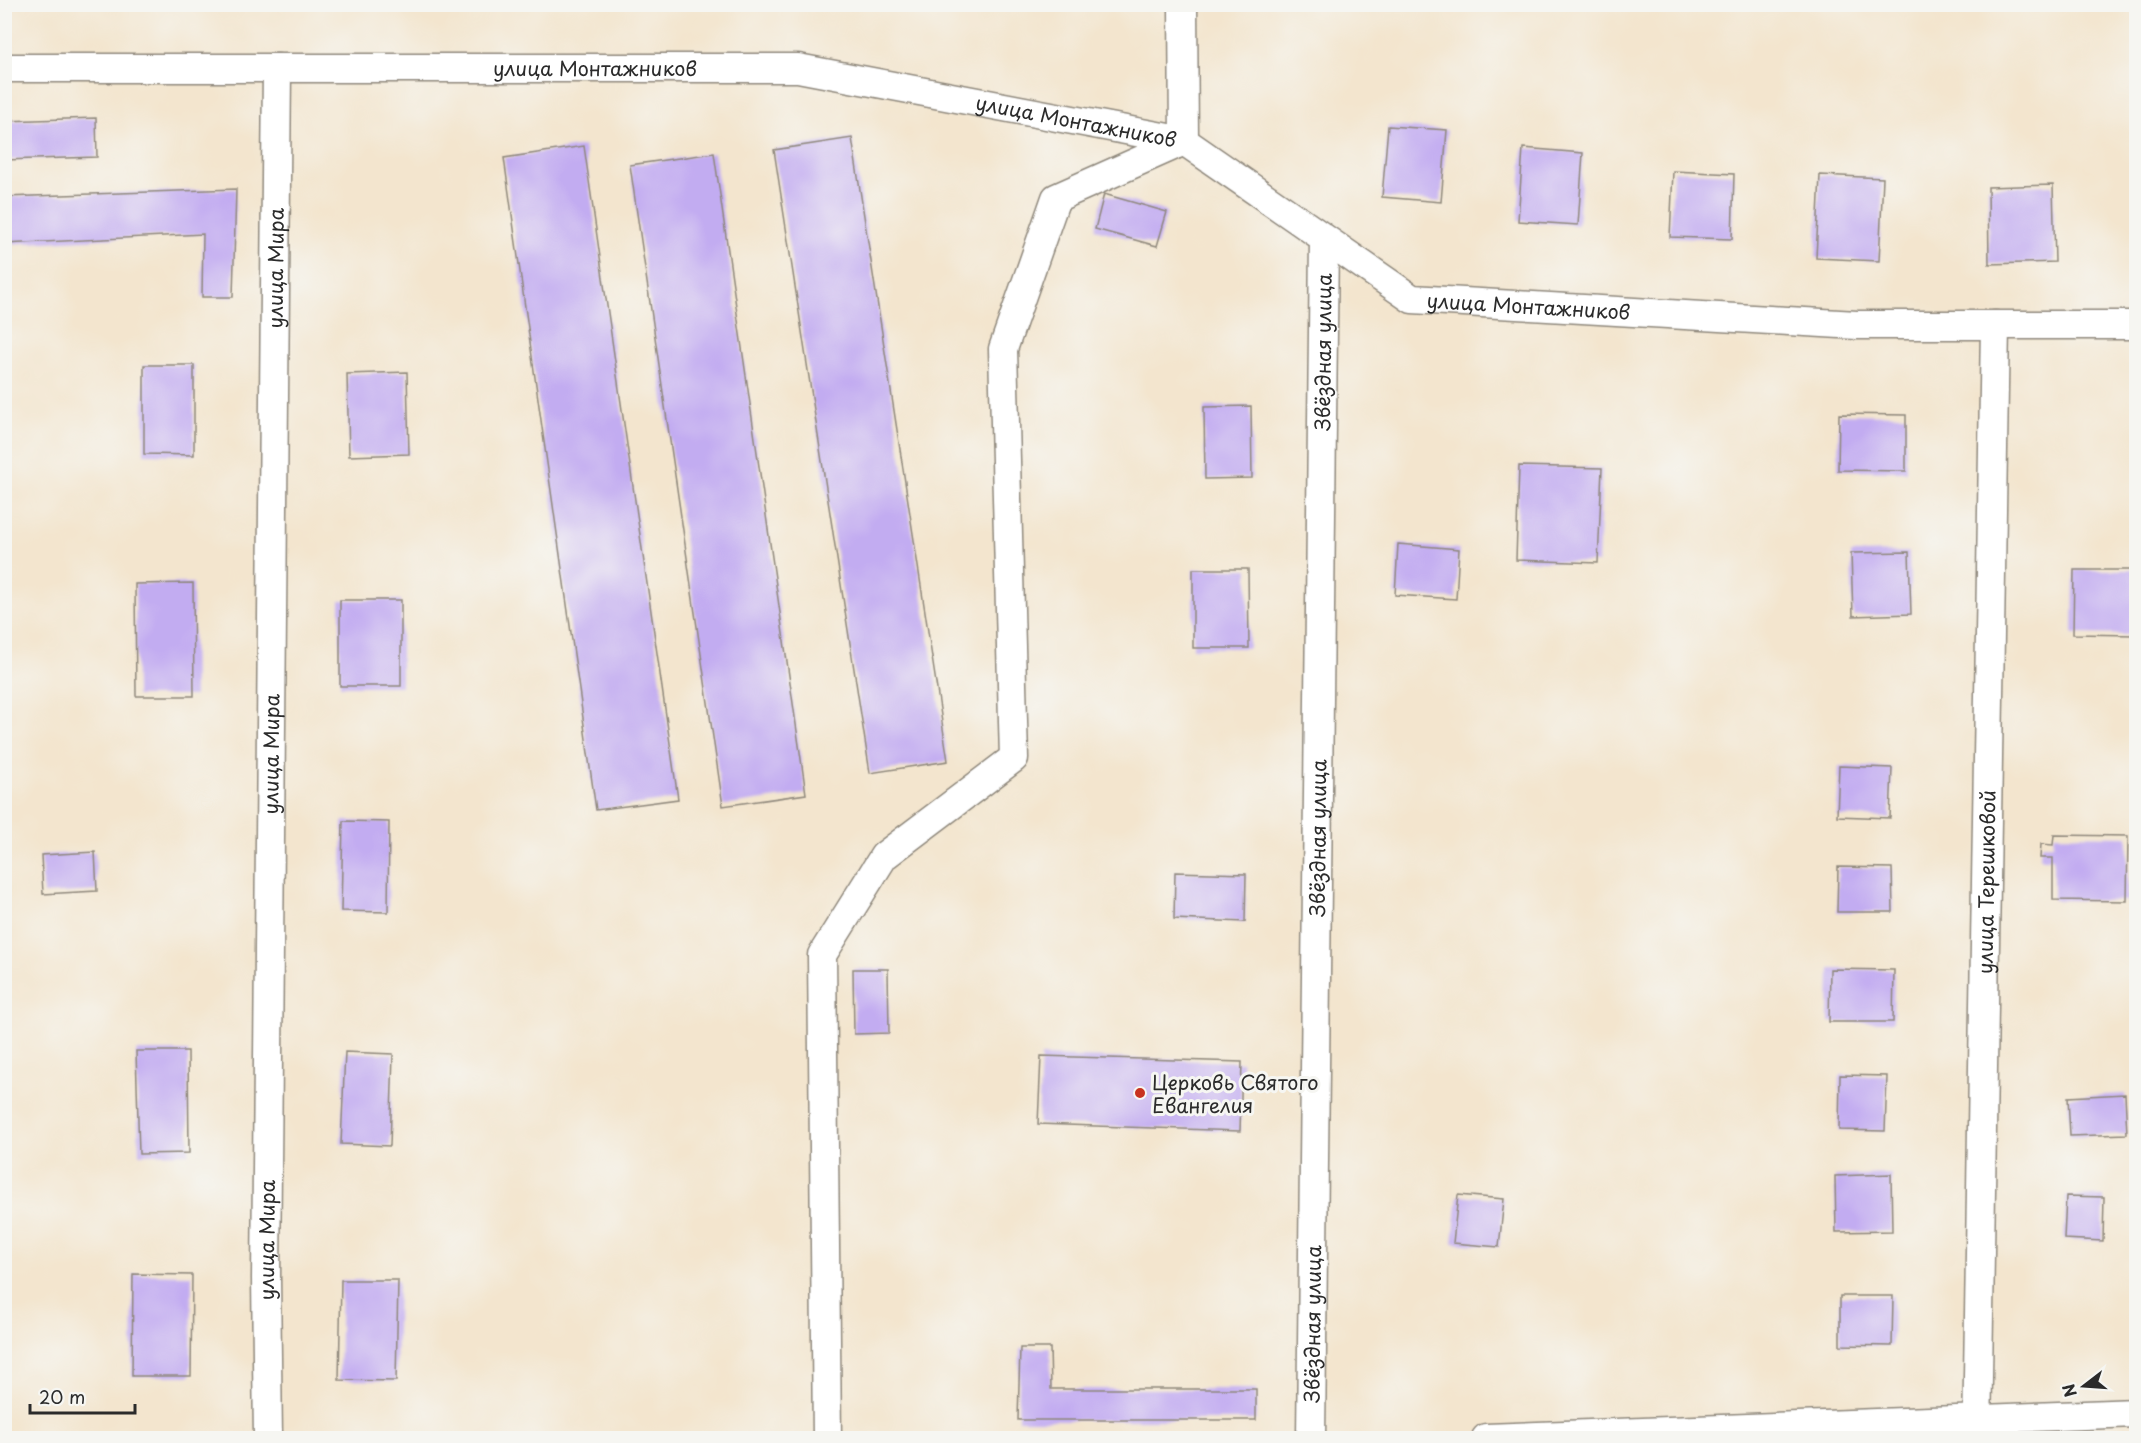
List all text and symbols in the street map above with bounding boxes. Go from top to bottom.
street label: улица Монтажников [493,53,697,83]
street label: улица Монтажников [973,87,1179,154]
street label: улица Мира [260,207,291,328]
street label: Звёздная улица [1307,273,1339,431]
street label: улица Монтажников [1426,285,1631,327]
street label: улица Мира [255,693,286,814]
street label: Звёздная улица [1302,759,1333,917]
street label: улица Терешковой [1970,790,2002,974]
place label: Церковь Святого Евангелия [1152,1067,1319,1120]
marker: Церковь Святого Евангелия [1133,1086,1147,1100]
street label: улица Мира [251,1179,282,1300]
street label: Звёздная улица [1296,1245,1328,1403]
north arrow [2054,1356,2114,1416]
scale bar [30,1377,135,1415]
text: N [2055,1381,2082,1400]
text: 20 m [39,1383,85,1410]

